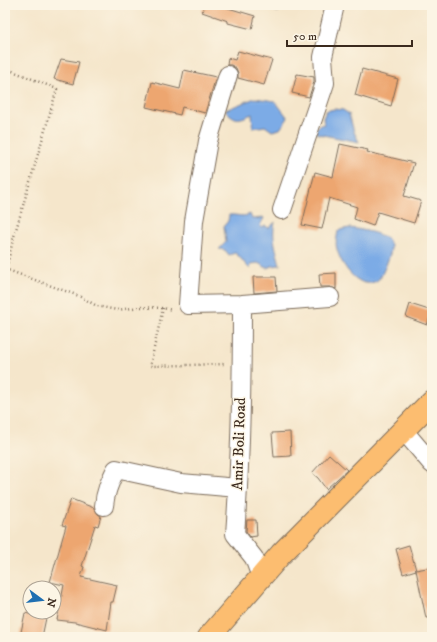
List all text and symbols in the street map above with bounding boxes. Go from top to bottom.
scale bar [287,22,412,48]
text: 50 m [293,29,317,44]
street label: Amir Boli Road [228,397,250,491]
north arrow [22,580,62,620]
text: N [43,596,59,609]

